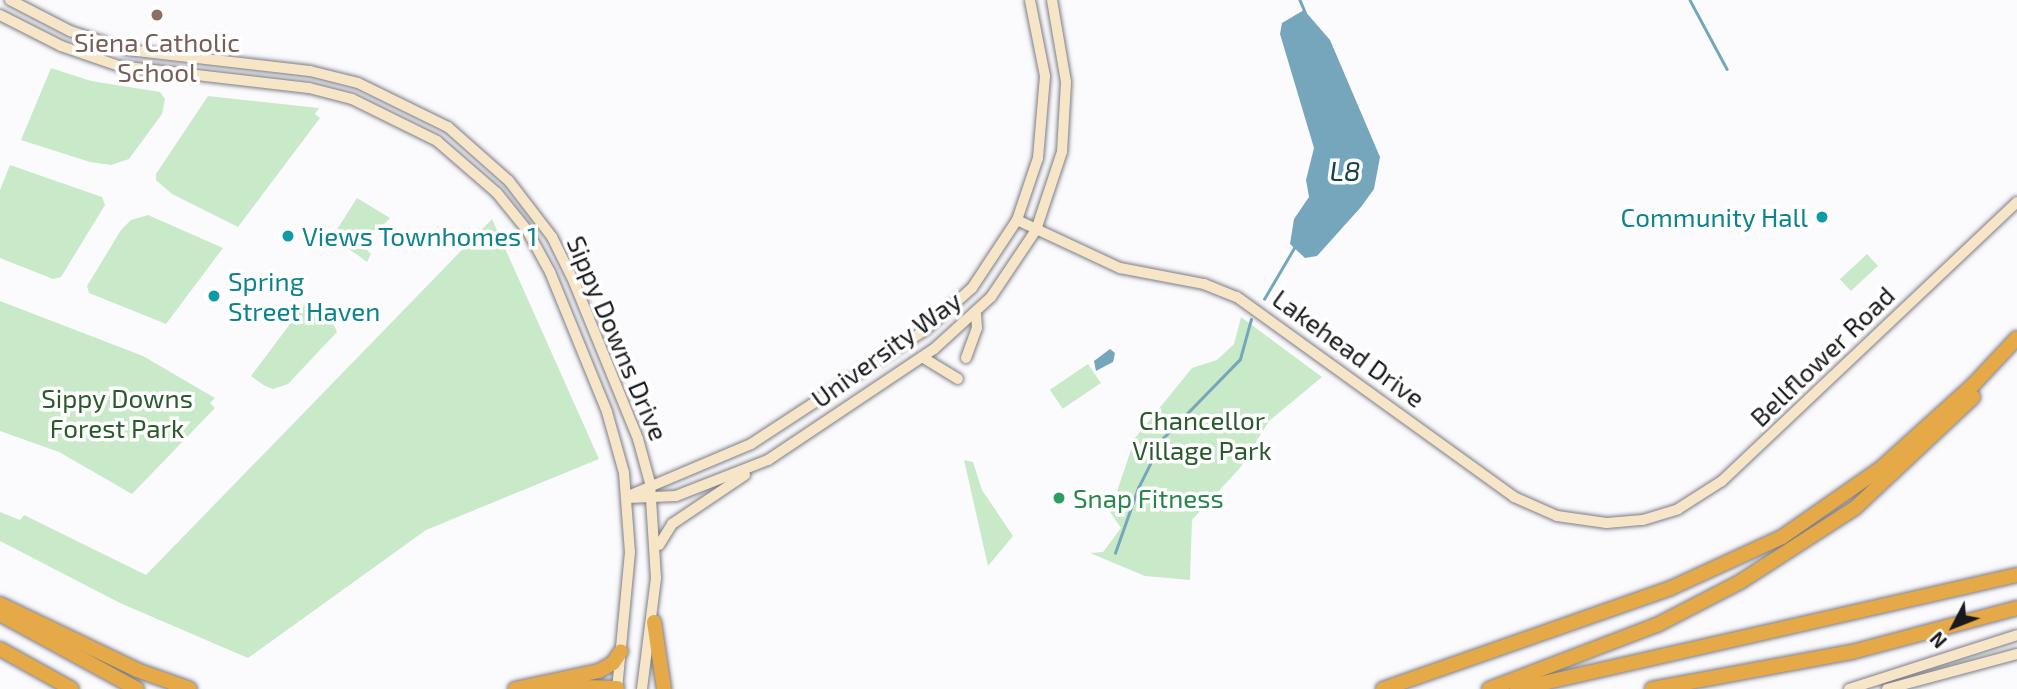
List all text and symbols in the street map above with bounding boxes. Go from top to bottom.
marker: Siena Catholic School [149,7,165,23]
place label: Siena Catholic School [74,26,240,88]
water label: L8 [1329,153,1361,187]
place label: Community Hall [1620,201,1808,233]
marker: Community Hall [1814,209,1830,225]
place label: Views Townhomes 1 [302,220,538,252]
marker: Views Townhomes 1 [280,228,296,244]
street label: Sippy Downs Drive [561,231,675,445]
place label: Spring Street Haven [228,265,380,326]
street label: Bellflower Road [1743,279,1901,433]
street label: Lakehead Drive [1267,282,1431,414]
street label: University Way [805,284,967,414]
marker: Spring Street Haven [206,288,222,304]
park label: Sippy Downs Forest Park [41,382,193,444]
park label: Chancellor Village Park [1132,404,1272,466]
place label: Snap Fitness [1073,482,1224,514]
marker: Snap Fitness [1051,490,1067,506]
north arrow [1919,591,1989,661]
text: N [1925,628,1951,653]

